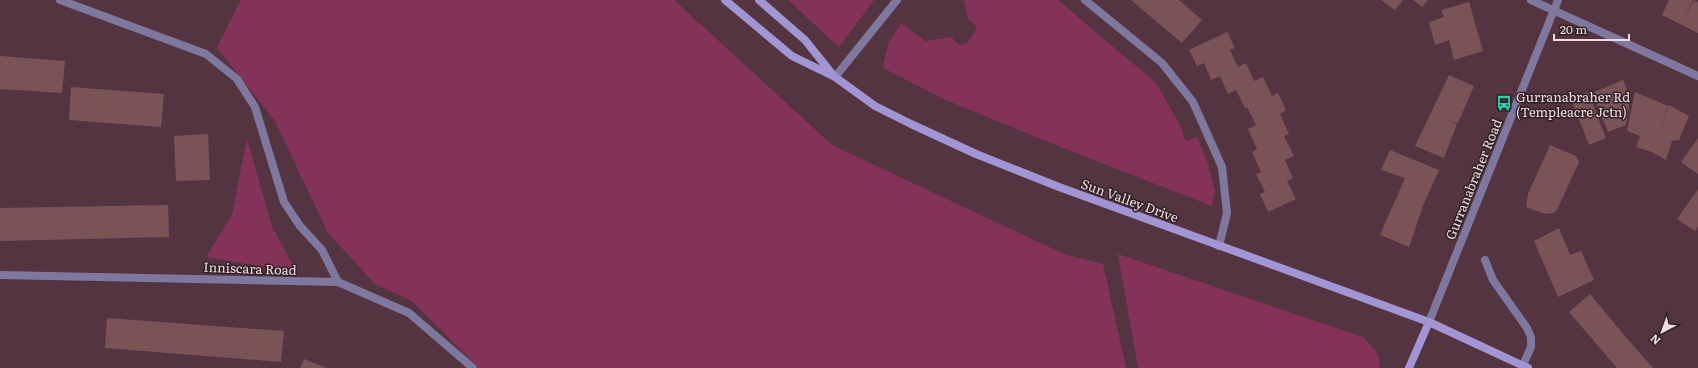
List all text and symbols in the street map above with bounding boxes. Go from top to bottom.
scale bar [1554,16,1629,42]
text: 20 m [1560,20,1587,38]
place label: Gurranabraher Rd (Templeacre Jctn) [1516,87,1630,121]
bus stop icon: Gurranabraher Rd (Templeacre Jctn) [1495,94,1513,112]
street label: Gurranabraher Road [1440,116,1506,242]
street label: Sun Valley Drive [1079,174,1181,226]
street label: Inniscara Road [203,257,297,279]
north arrow [1642,312,1682,352]
text: N [1646,331,1664,349]

